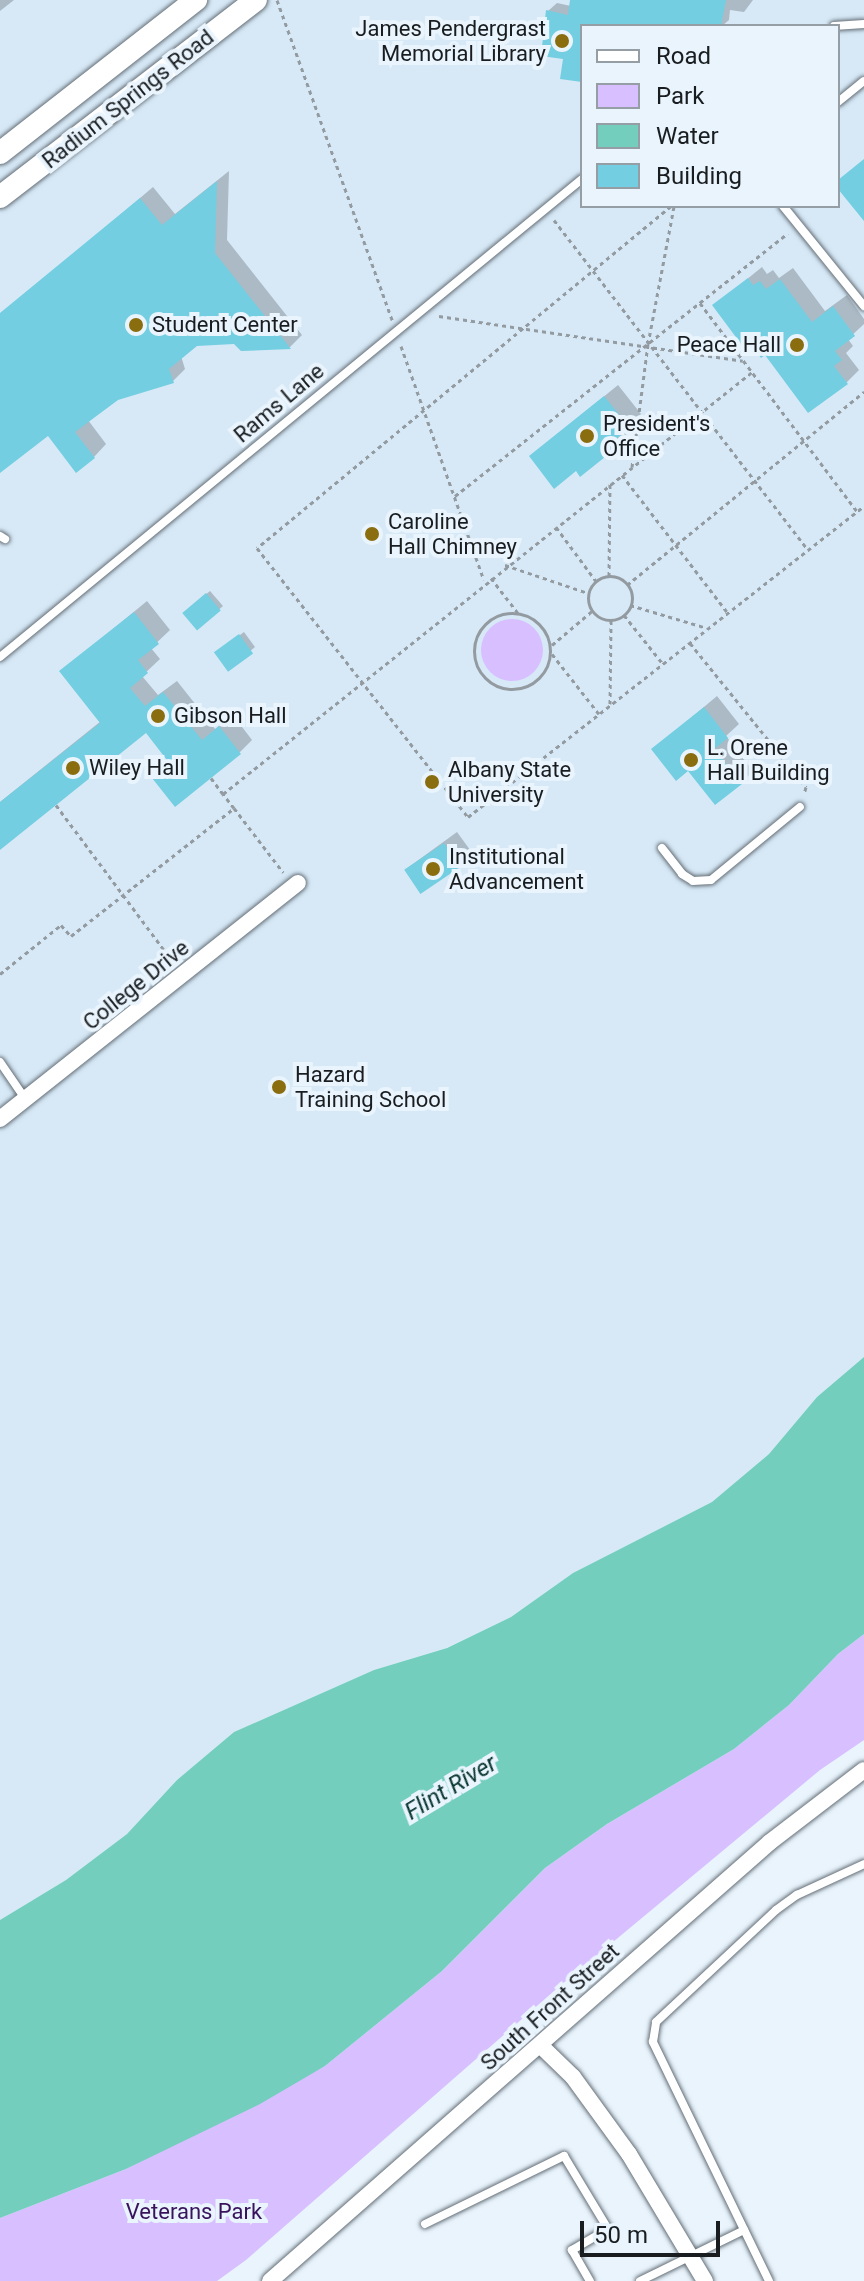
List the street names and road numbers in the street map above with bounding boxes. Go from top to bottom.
street label: Radium Springs Road [37,24,219,174]
street label: Rams Lane [229,358,329,448]
street label: College Drive [78,934,194,1036]
street label: South Front Street [475,1938,625,2076]

